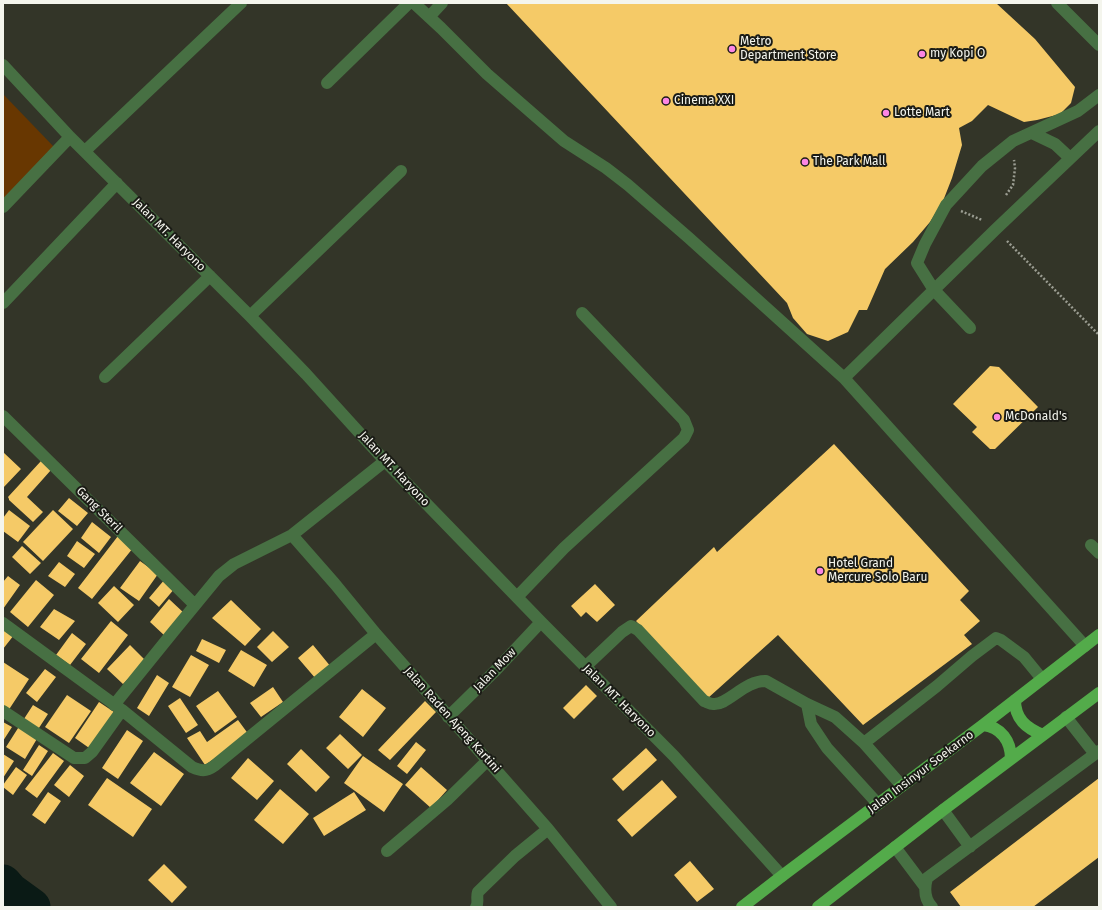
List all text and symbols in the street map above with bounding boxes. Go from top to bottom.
place label: Metro Department Store [740,35,837,63]
marker: Metro Department Store [727,44,737,54]
place label: my Kopi O [930,47,985,61]
marker: my Kopi O [917,49,927,59]
place label: Cinema XXI [674,94,734,108]
marker: Cinema XXI [661,96,671,106]
place label: Lotte Mart [894,106,950,120]
marker: Lotte Mart [881,108,891,118]
place label: The Park Mall [813,155,886,169]
marker: The Park Mall [800,157,810,167]
street label: Jalan MT. Haryono [130,196,208,274]
place label: McDonald's [1005,410,1067,424]
marker: McDonald's [992,412,1002,422]
street label: Jalan MT. Haryono [356,429,432,509]
street label: Gang Steril [73,484,125,536]
place label: Hotel Grand Mercure Solo Baru [828,557,927,585]
marker: Hotel Grand Mercure Solo Baru [815,566,825,576]
street label: Jalan Mow [471,645,519,695]
street label: Jalan MT. Haryono [580,662,658,740]
street label: Jalan Raden Ajeng Kartini [401,664,503,776]
street label: Jalan Insinyur Soekarno [865,728,977,816]

